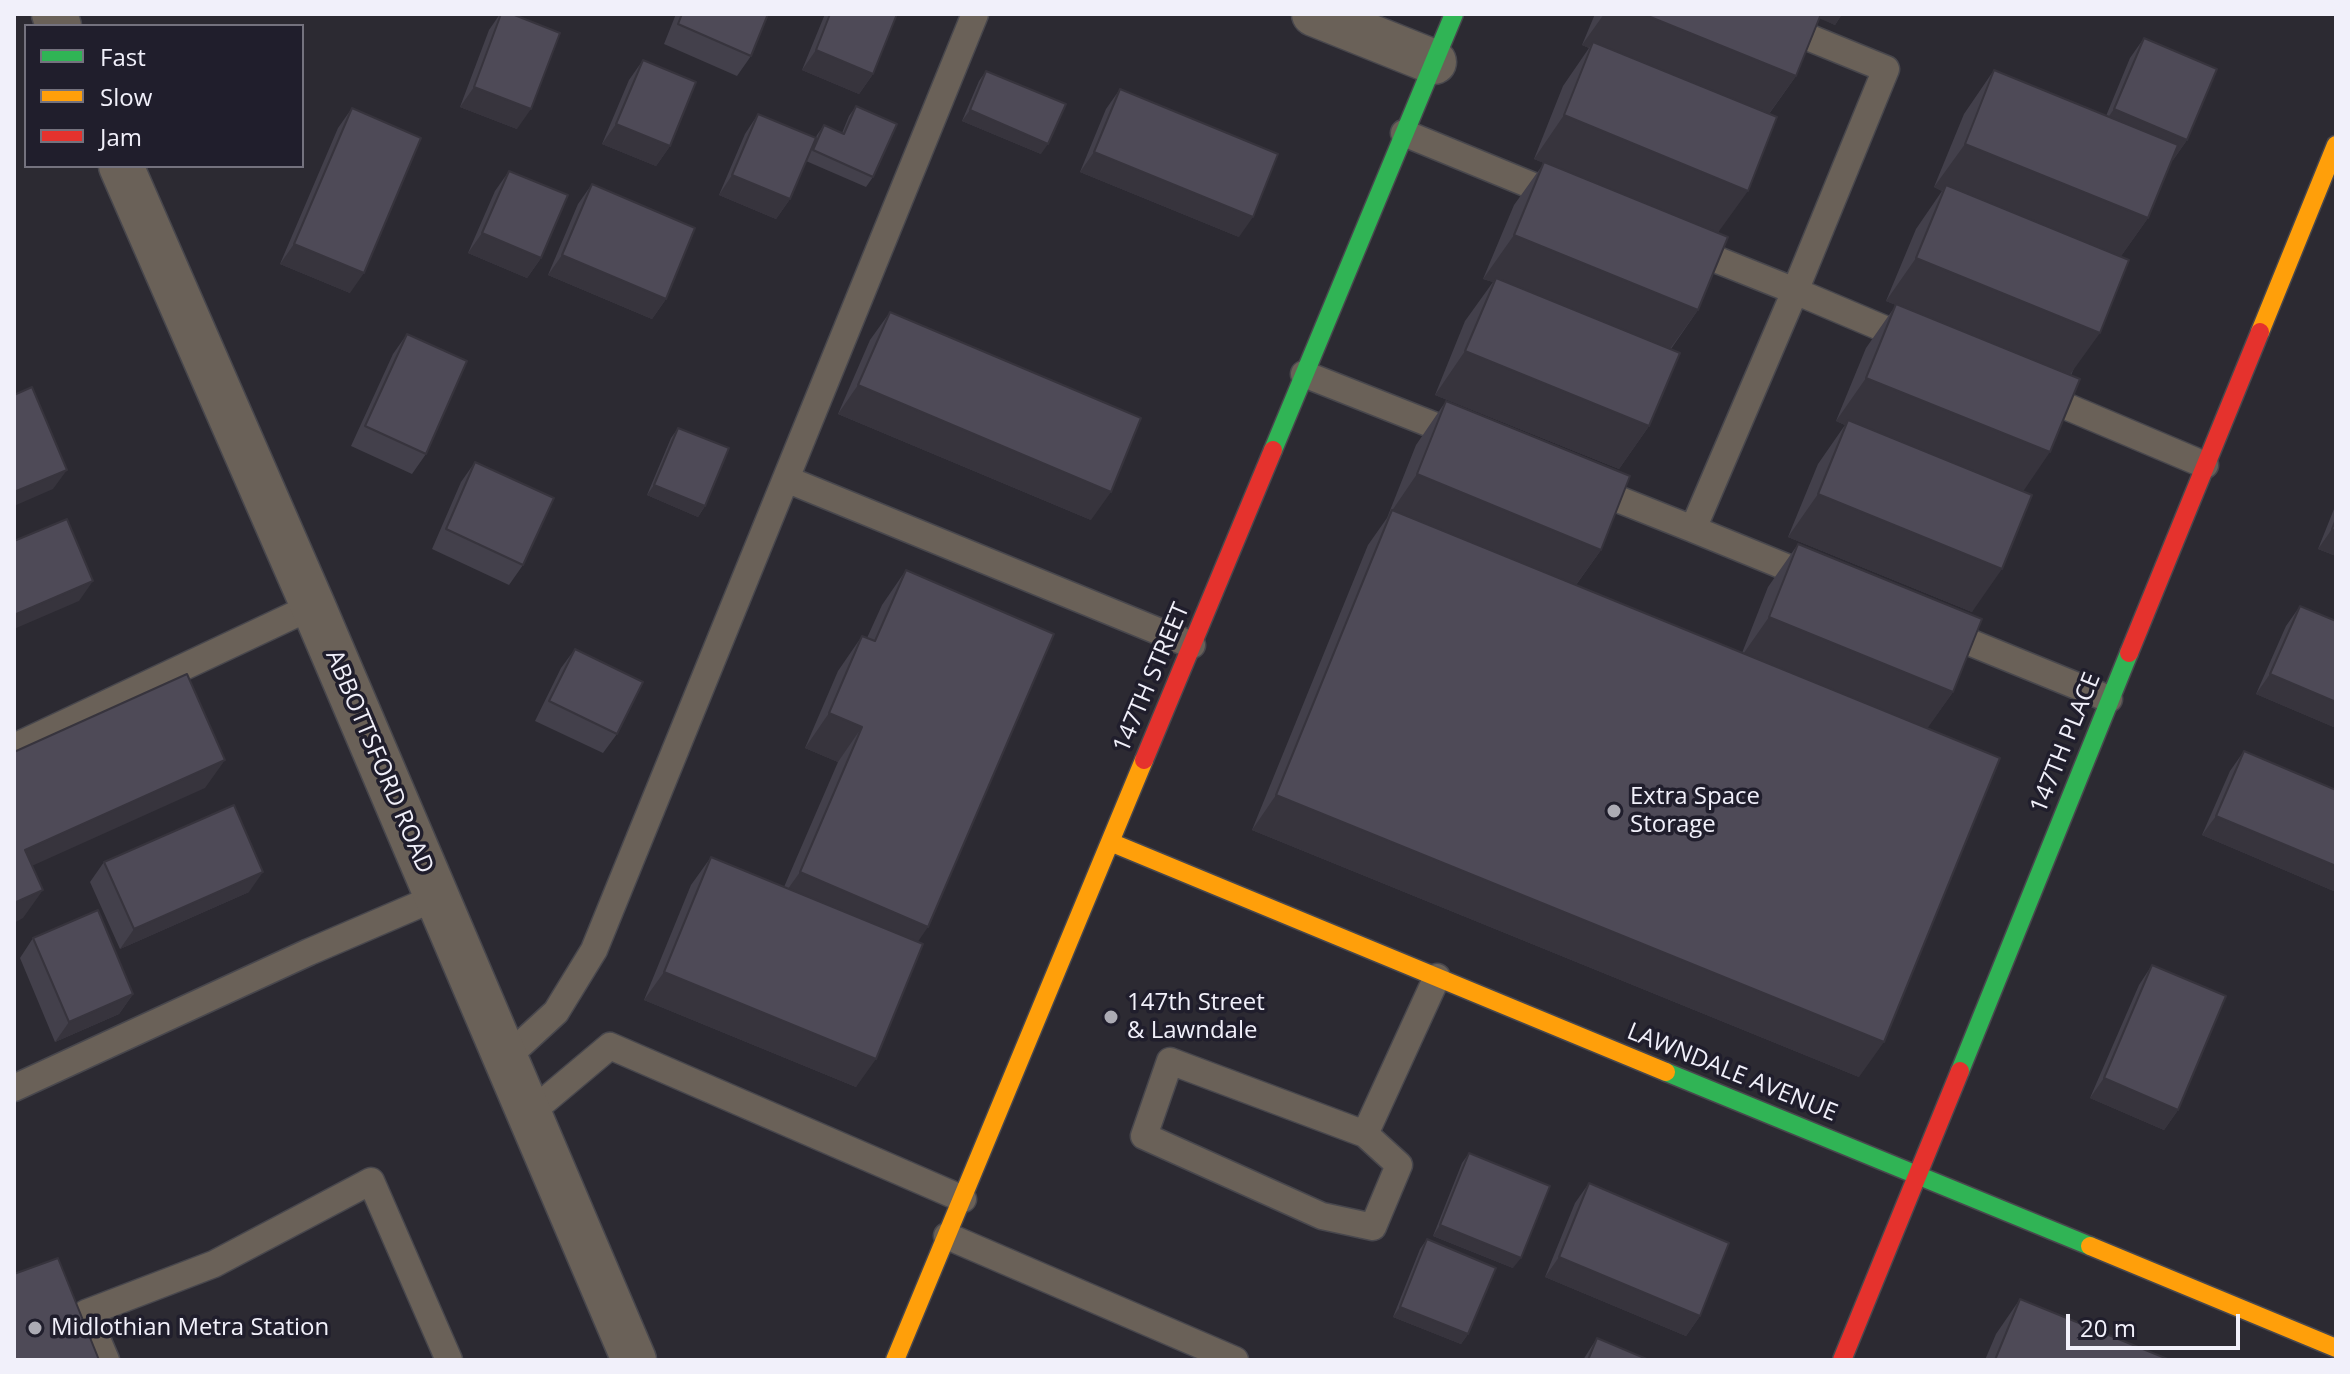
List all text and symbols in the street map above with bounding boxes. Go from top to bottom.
legend [24,24,304,168]
text: Fast [100,40,146,73]
text: Slow [100,80,152,113]
text: Jam [100,120,142,153]
street label: 147TH STREET [1108,599,1196,757]
street label: ABBOTTSFORD ROAD [319,646,439,878]
street label: 147TH PLACE [2025,669,2107,817]
place label: Extra Space Storage [1630,783,1760,839]
marker: Extra Space Storage [1605,802,1623,820]
place label: 147th Street & Lawndale [1127,989,1265,1045]
marker: 147th Street & Lawndale [1102,1008,1120,1026]
street label: LAWNDALE AVENUE [1623,1018,1841,1128]
scale bar [2070,1298,2244,1348]
text: 20 m [2080,1311,2136,1344]
place label: Midlothian Metra Station [51,1314,329,1342]
marker: Midlothian Metra Station [26,1319,44,1337]

